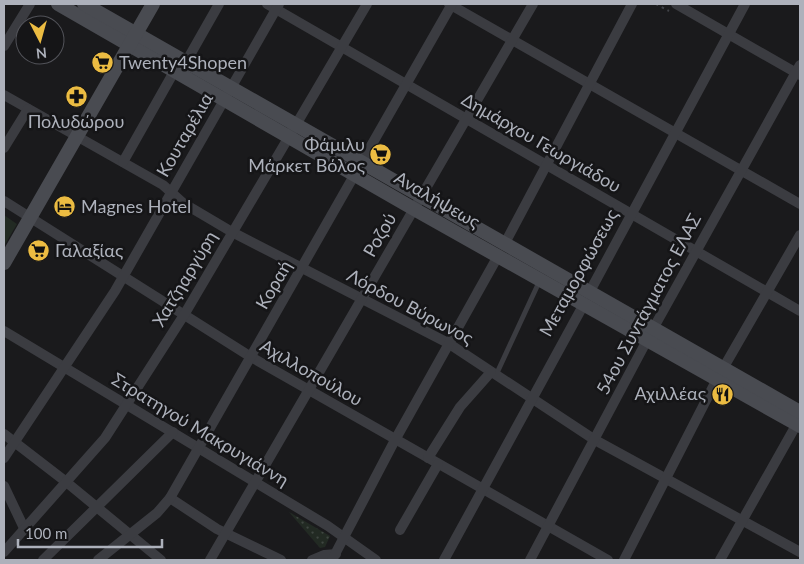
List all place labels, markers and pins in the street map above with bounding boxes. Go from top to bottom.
supermarket icon: Twenty4Shopen [91,51,115,75]
place label: Twenty4Shopen [119,51,247,73]
pharmacy icon: Πολυδώρου [64,85,88,109]
place label: Πολυδώρου [28,110,124,132]
place label: Φάμιλυ Μάρκετ Βόλος [248,133,366,176]
supermarket icon: Φάμιλυ Μάρκετ Βόλος [369,143,393,167]
hotel icon: Magnes Hotel [53,195,77,219]
place label: Magnes Hotel [81,195,191,217]
supermarket icon: Γαλαξίας [27,239,51,263]
place label: Γαλαξίας [55,239,124,261]
place label: Αχιλλέας [635,382,707,404]
restaurant icon: Αχιλλέας [710,382,734,406]

